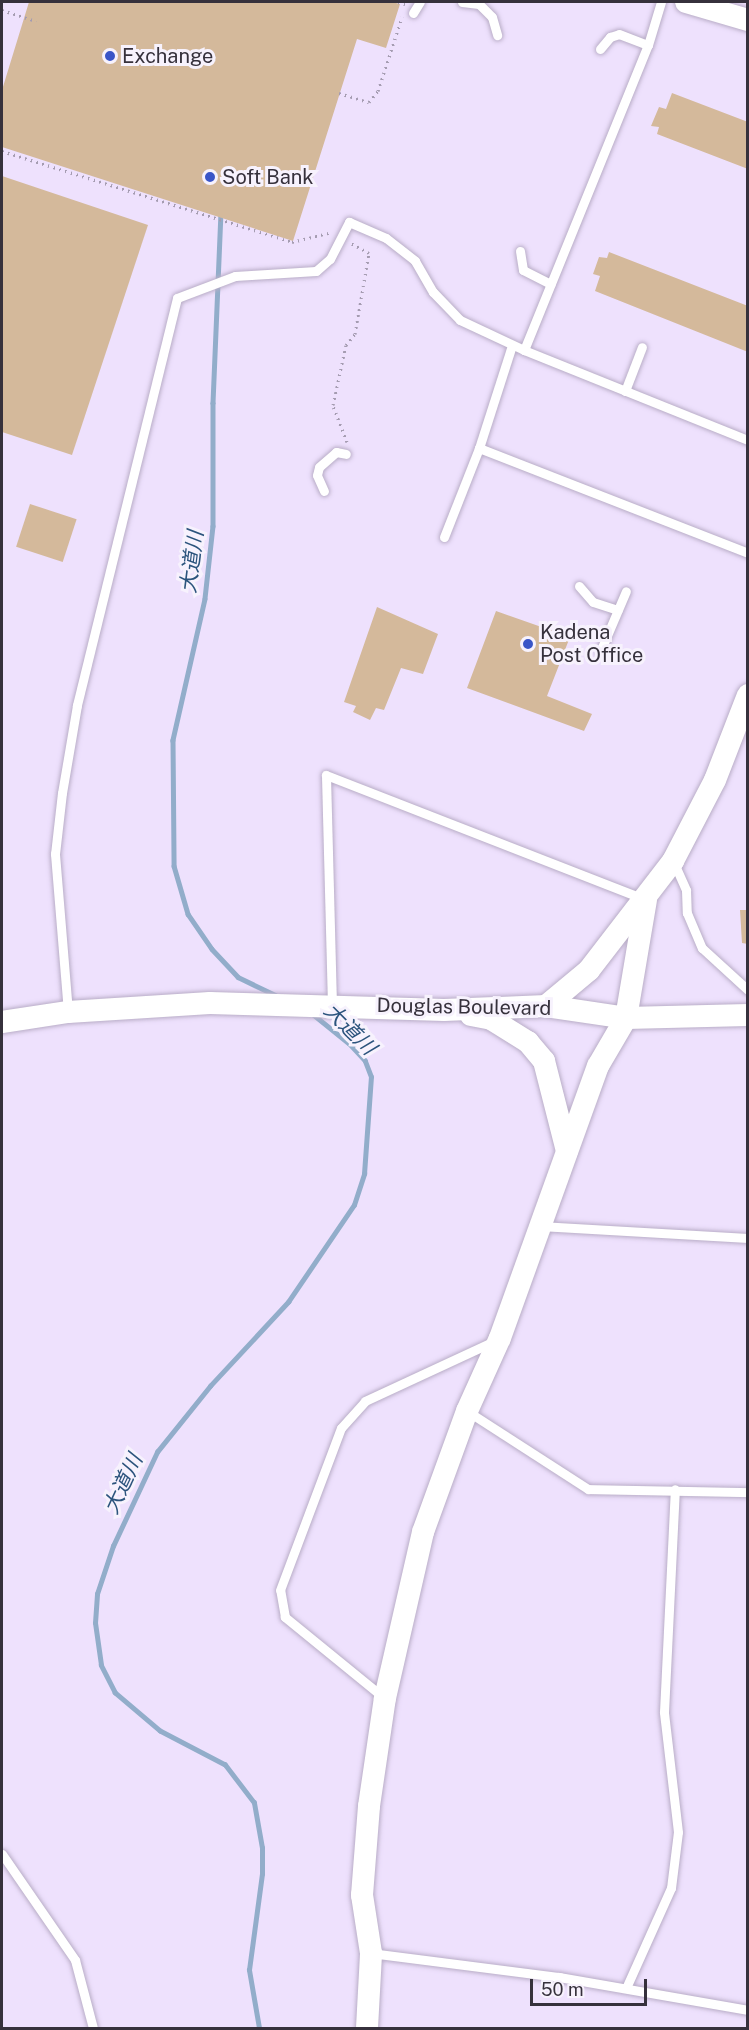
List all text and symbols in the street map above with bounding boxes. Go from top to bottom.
place label: Exchange [122,44,213,68]
marker: Exchange [103,49,117,63]
place label: Soft Bank [222,165,313,189]
marker: Soft Bank [203,170,217,184]
water label: 大道川 [176,529,208,595]
place label: Kadena Post Office [540,620,643,667]
marker: Kadena Post Office [521,637,535,651]
street label: Douglas Boulevard [376,993,552,1021]
water label: 大道川 [319,998,381,1060]
water label: 大道川 [98,1450,148,1518]
scale bar [533,1967,650,2005]
text: 50 m [541,1979,584,2000]

